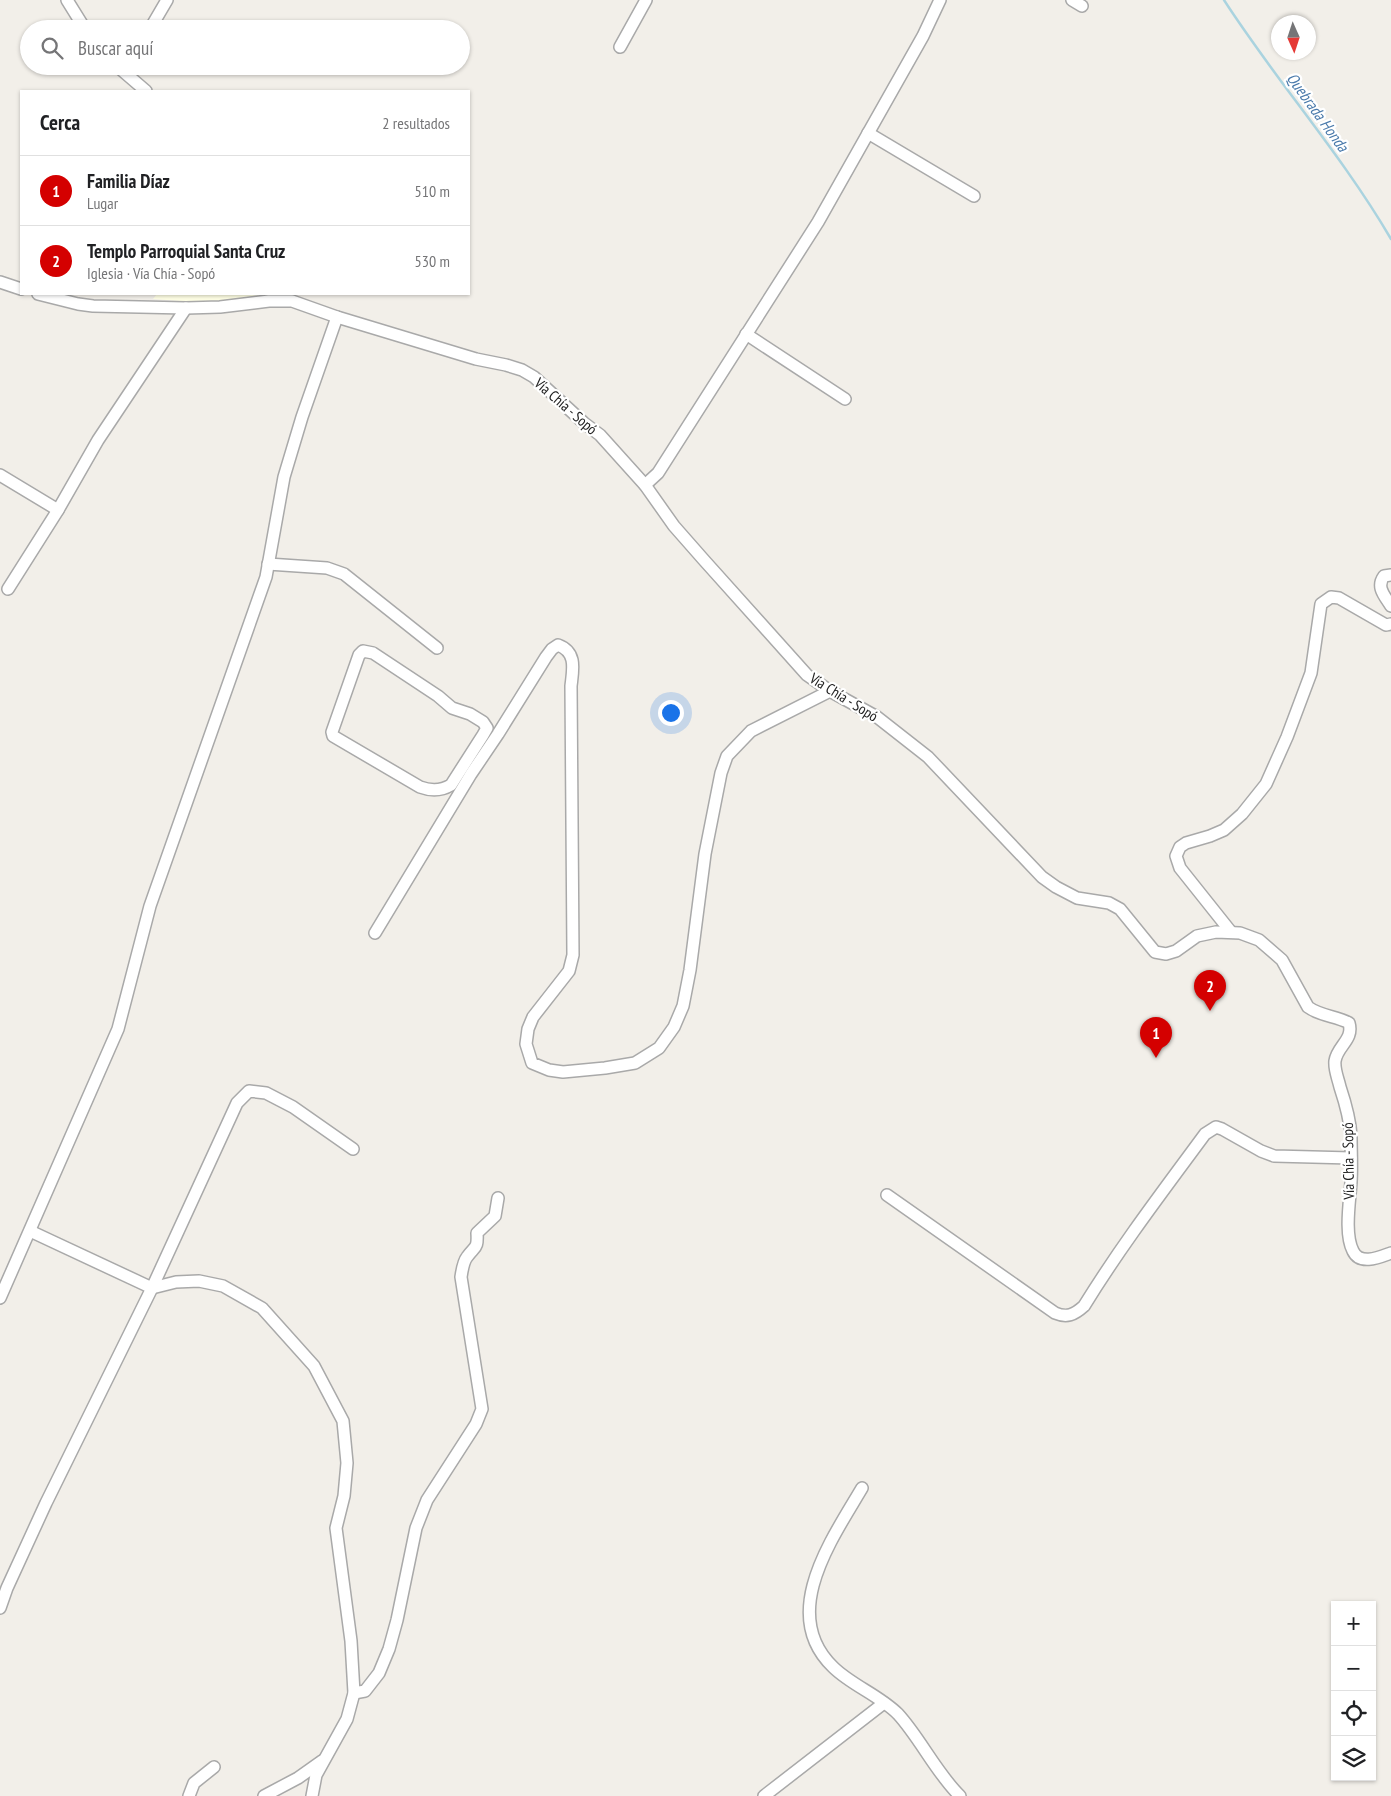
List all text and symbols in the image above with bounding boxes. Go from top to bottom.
north arrow [1271,15,1316,60]
search box [20,20,470,75]
icon: search [38,34,66,62]
text: Buscar aquí [78,36,153,60]
water label: Quebrada Honda [1283,69,1354,157]
text: Cerca [40,109,80,136]
text: 2 resultados [382,113,450,133]
text: Familia Díaz [87,169,170,193]
text: 1 [52,181,60,201]
text: 510 m [415,181,450,201]
text: Lugar [87,193,118,213]
text: Templo Parroquial Santa Cruz [87,239,285,263]
text: 2 [52,251,60,271]
text: 530 m [415,251,450,271]
text: Iglesia · Vía Chía - Sopó [87,263,215,283]
street label: Vía Chía - Sopó [530,373,601,438]
street label: Vía Chía - Sopó [805,668,882,725]
your location [658,700,684,726]
pin: 2 [1194,970,1226,1011]
pin: 1 [1140,1017,1172,1058]
street label: Vía Chía - Sopó [1338,1122,1358,1201]
map controls [1331,1601,1376,1781]
button: + [1331,1601,1376,1646]
button: − [1331,1646,1376,1691]
button: locate [1331,1691,1376,1736]
button: layers [1331,1736,1376,1781]

